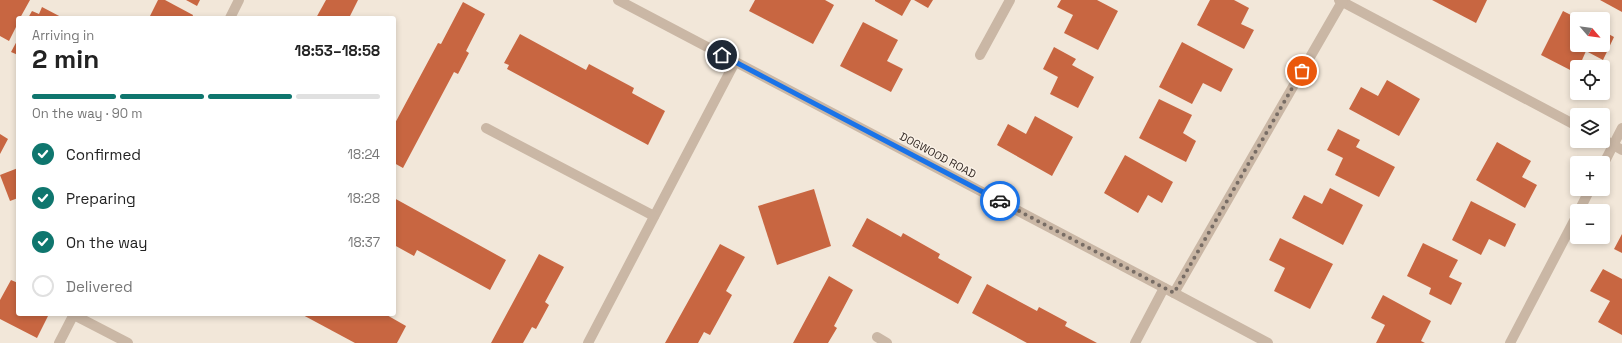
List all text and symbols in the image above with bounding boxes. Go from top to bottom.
north arrow [1570,12,1610,52]
map controls [1570,12,1610,244]
text: Arriving in [32,27,94,44]
pin [705,38,739,72]
text: 18:53–18:58 [295,41,380,60]
text: 2 min [32,42,99,76]
icon: home [711,44,733,66]
pin [1285,54,1319,88]
icon: bag [1291,60,1313,82]
button: locate [1570,60,1610,100]
text: On the way · 90 m [32,105,143,122]
button: layers [1570,108,1610,148]
street label: DOGWOOD ROAD [897,129,979,181]
icon: check [32,143,54,165]
text: Confirmed [66,145,141,164]
text: 18:24 [348,146,380,163]
button: + [1570,156,1610,196]
courier [980,181,1020,221]
icon: check [32,187,54,209]
text: Preparing [66,189,136,208]
text: 18:28 [347,190,380,207]
icon: car [989,190,1011,212]
button: − [1570,204,1610,244]
icon: check [32,231,54,253]
text: On the way [66,233,147,252]
text: 18:37 [348,234,380,251]
text: Delivered [66,277,133,296]

